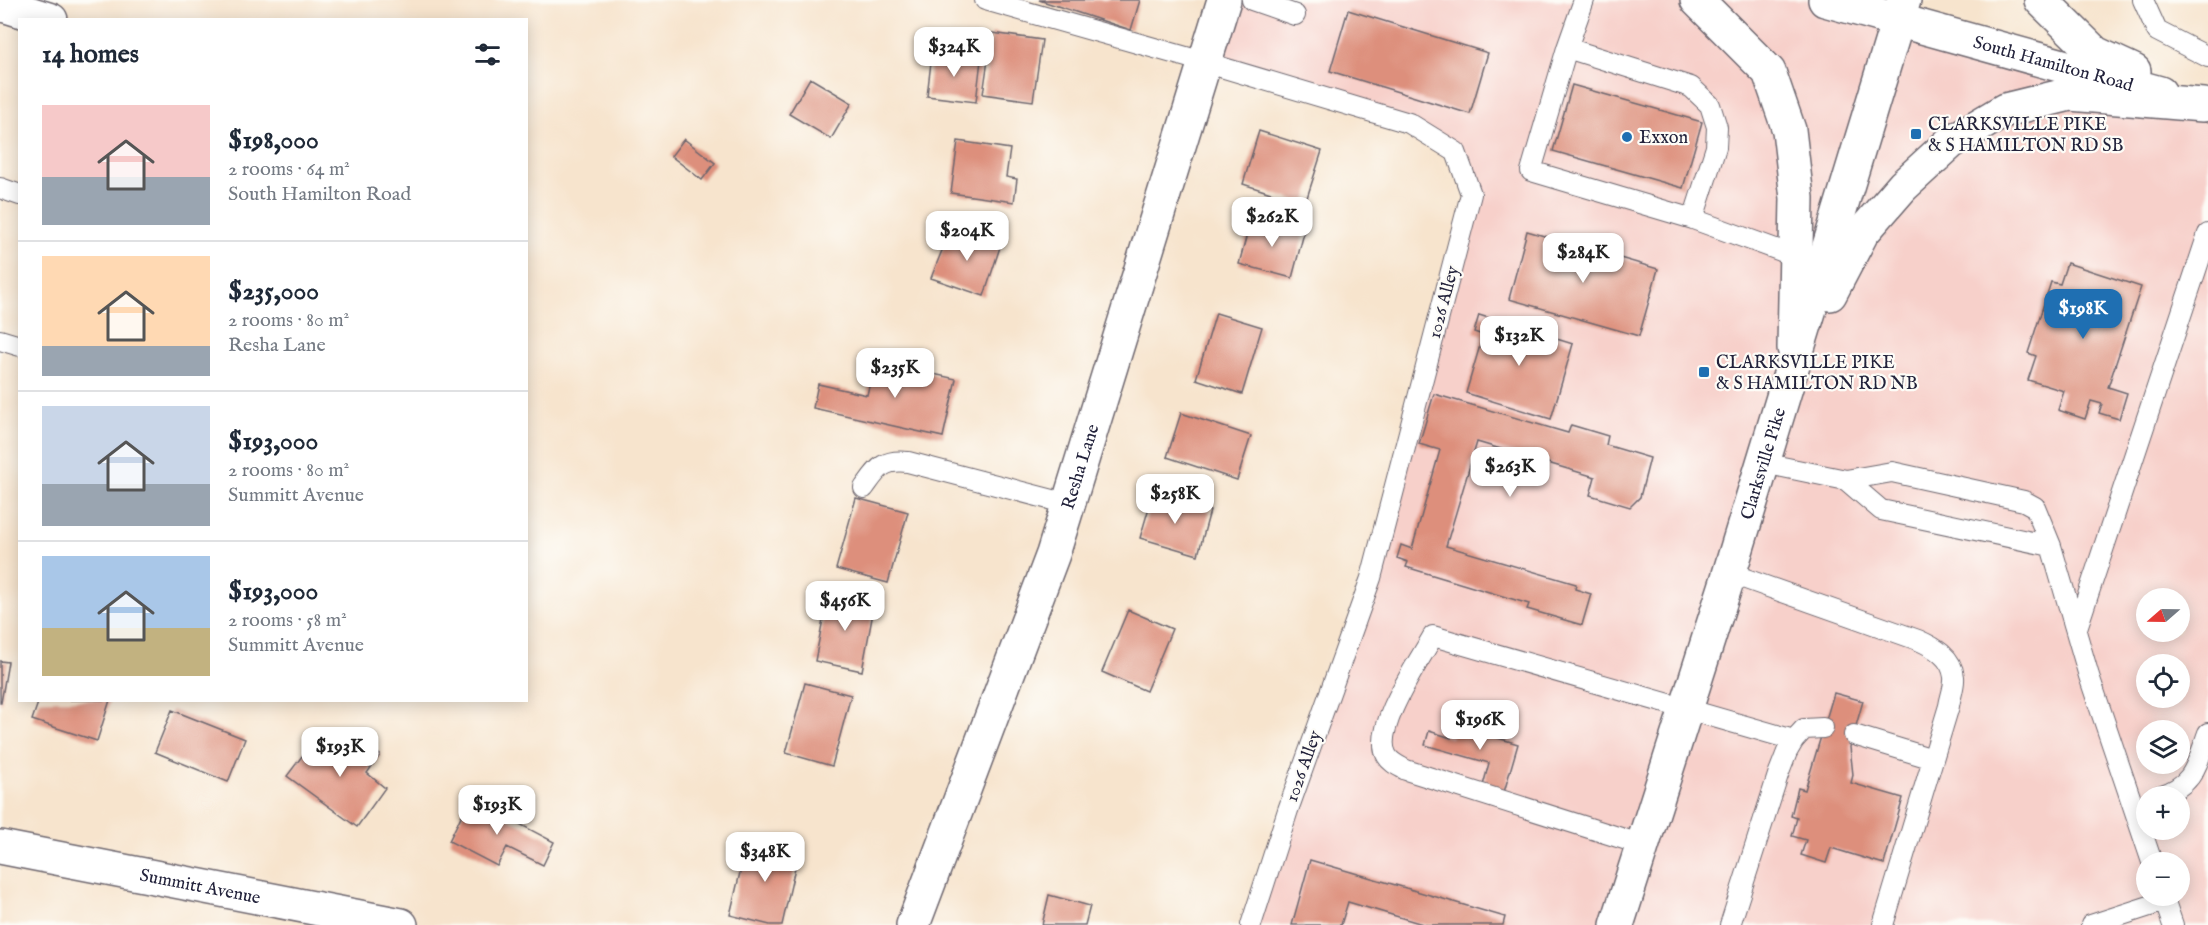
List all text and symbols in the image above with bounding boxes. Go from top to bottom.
pin: $324K [912,27,996,78]
street label: South Hamilton Road [1970,32,2136,98]
text: $324K [928,34,980,59]
text: 14 homes [42,38,139,71]
icon: filters [471,38,504,71]
place label: CLARKSVILLE PIKE & S HAMILTON RD SB [1928,114,2123,158]
text: $198,000 [228,124,319,157]
place label: Exxon [1639,127,1688,150]
marker: CLARKSVILLE PIKE & S HAMILTON RD SB [1909,127,1923,141]
icon: home [90,129,162,201]
marker: Exxon [1620,130,1634,144]
text: 2 rooms · 64 m² [228,157,350,182]
text: South Hamilton Road [228,182,411,207]
pin: $262K [1230,197,1314,248]
text: $262K [1246,204,1298,229]
pin: $204K [925,211,1009,262]
text: $204K [940,218,994,243]
pin: $284K [1541,233,1625,284]
text: $284K [1557,240,1609,265]
street label: 1026 Alley [1424,263,1465,341]
text: $235,000 [228,275,319,308]
icon: home [90,280,162,352]
pin: $198K [2041,289,2125,340]
text: $198K [2058,296,2108,321]
text: 2 rooms · 80 m² [228,308,349,333]
pin: $132K [1477,316,1561,367]
text: $132K [1494,323,1544,348]
text: Resha Lane [228,333,326,358]
pin: $235K [853,348,937,399]
place label: CLARKSVILLE PIKE & S HAMILTON RD NB [1716,352,1918,396]
text: $235K [870,355,920,380]
marker: CLARKSVILLE PIKE & S HAMILTON RD NB [1697,365,1711,379]
street label: Clarksville Pike [1736,405,1792,523]
street label: Resha Lane [1057,422,1105,512]
text: $193,000 [228,425,318,458]
icon: home [90,430,162,502]
pin: $263K [1468,447,1552,498]
text: $263K [1485,454,1535,479]
text: 2 rooms · 80 m² [228,458,349,483]
pin: $258K [1133,474,1217,525]
text: $258K [1150,481,1200,506]
text: Summitt Avenue [228,483,364,508]
text: $193,000 [228,575,318,608]
icon: home [90,580,162,652]
pin: $456K [803,581,887,632]
text: $456K [820,588,870,613]
north arrow [2136,588,2190,642]
map controls [2136,588,2190,906]
text: 2 rooms · 58 m² [228,608,347,633]
text: Summitt Avenue [228,633,364,658]
button: locate [2136,654,2190,708]
pin: $196K [1438,700,1522,751]
text: $196K [1455,707,1505,732]
button: layers [2136,720,2190,774]
pin: $193K [298,727,382,778]
street label: 1026 Alley [1281,727,1328,805]
text: $193K [315,734,365,759]
pin: $193K [455,785,539,836]
button: + [2136,786,2190,840]
text: $193K [472,792,522,817]
pin: $348K [723,832,807,883]
text: $348K [740,839,790,864]
button: − [2136,852,2190,906]
street label: Summitt Avenue [138,864,262,910]

